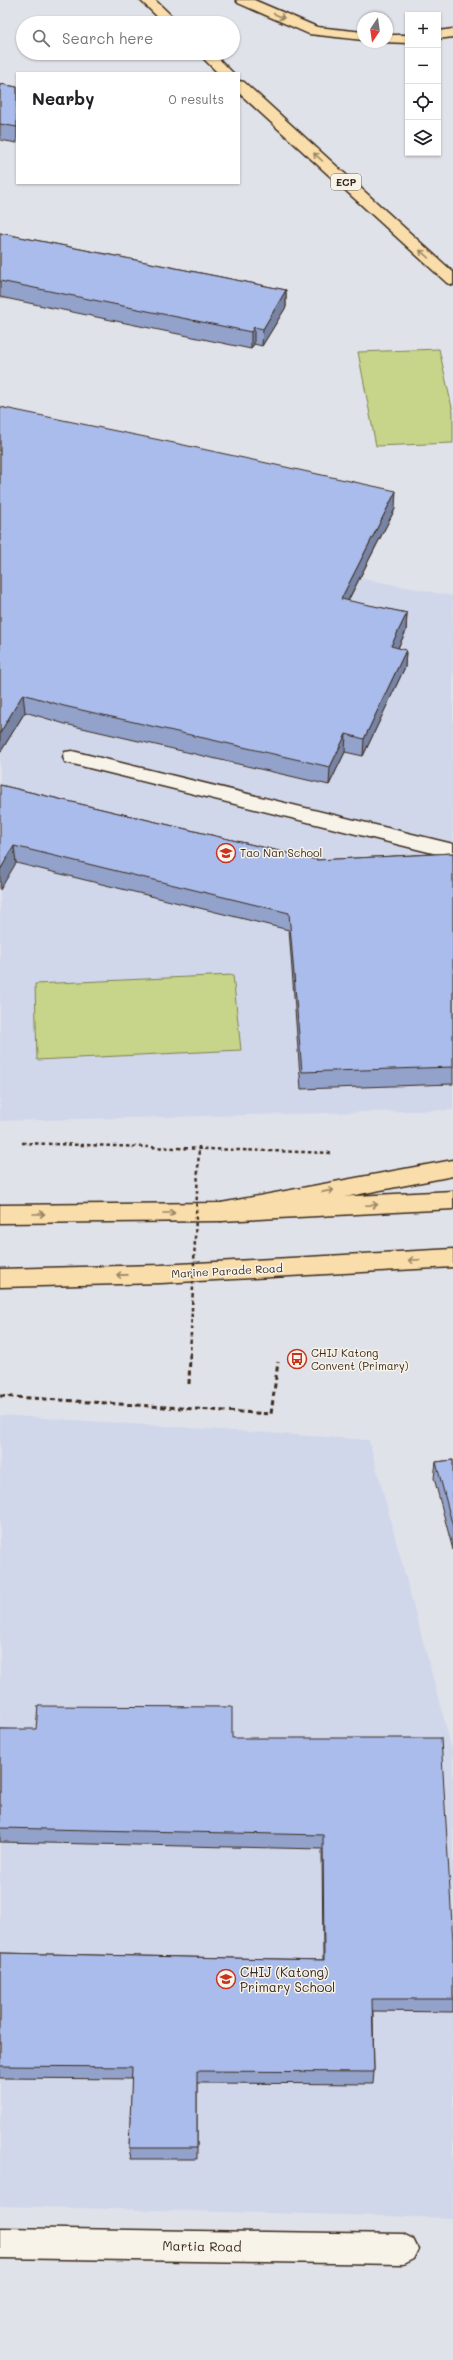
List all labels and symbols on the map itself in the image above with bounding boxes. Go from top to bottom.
north arrow [357,12,393,48]
one-way arrow [273,13,285,20]
one-way arrow [313,152,323,162]
road number: ECP [331,174,361,190]
one-way arrow [419,249,429,259]
school or university icon: Tao Nan School [215,842,237,864]
place label: Tao Nan School [240,845,322,860]
one-way arrow [321,1187,334,1195]
one-way arrow [365,1201,378,1208]
one-way arrow [162,1209,175,1217]
one-way arrow [32,1210,45,1218]
one-way arrow [408,1256,421,1263]
street label: Marine Parade Road [171,1260,283,1281]
one-way arrow [116,1271,129,1279]
place label: CHIJ Katong Convent (Primary) [311,1345,409,1373]
bus stop icon: CHIJ Katong Convent (Primary) [286,1348,308,1370]
place label: CHIJ (Katong) Primary School [240,1963,335,1995]
school or university icon: CHIJ (Katong) Primary School [215,1968,237,1990]
street label: Martia Road [162,2236,242,2255]

